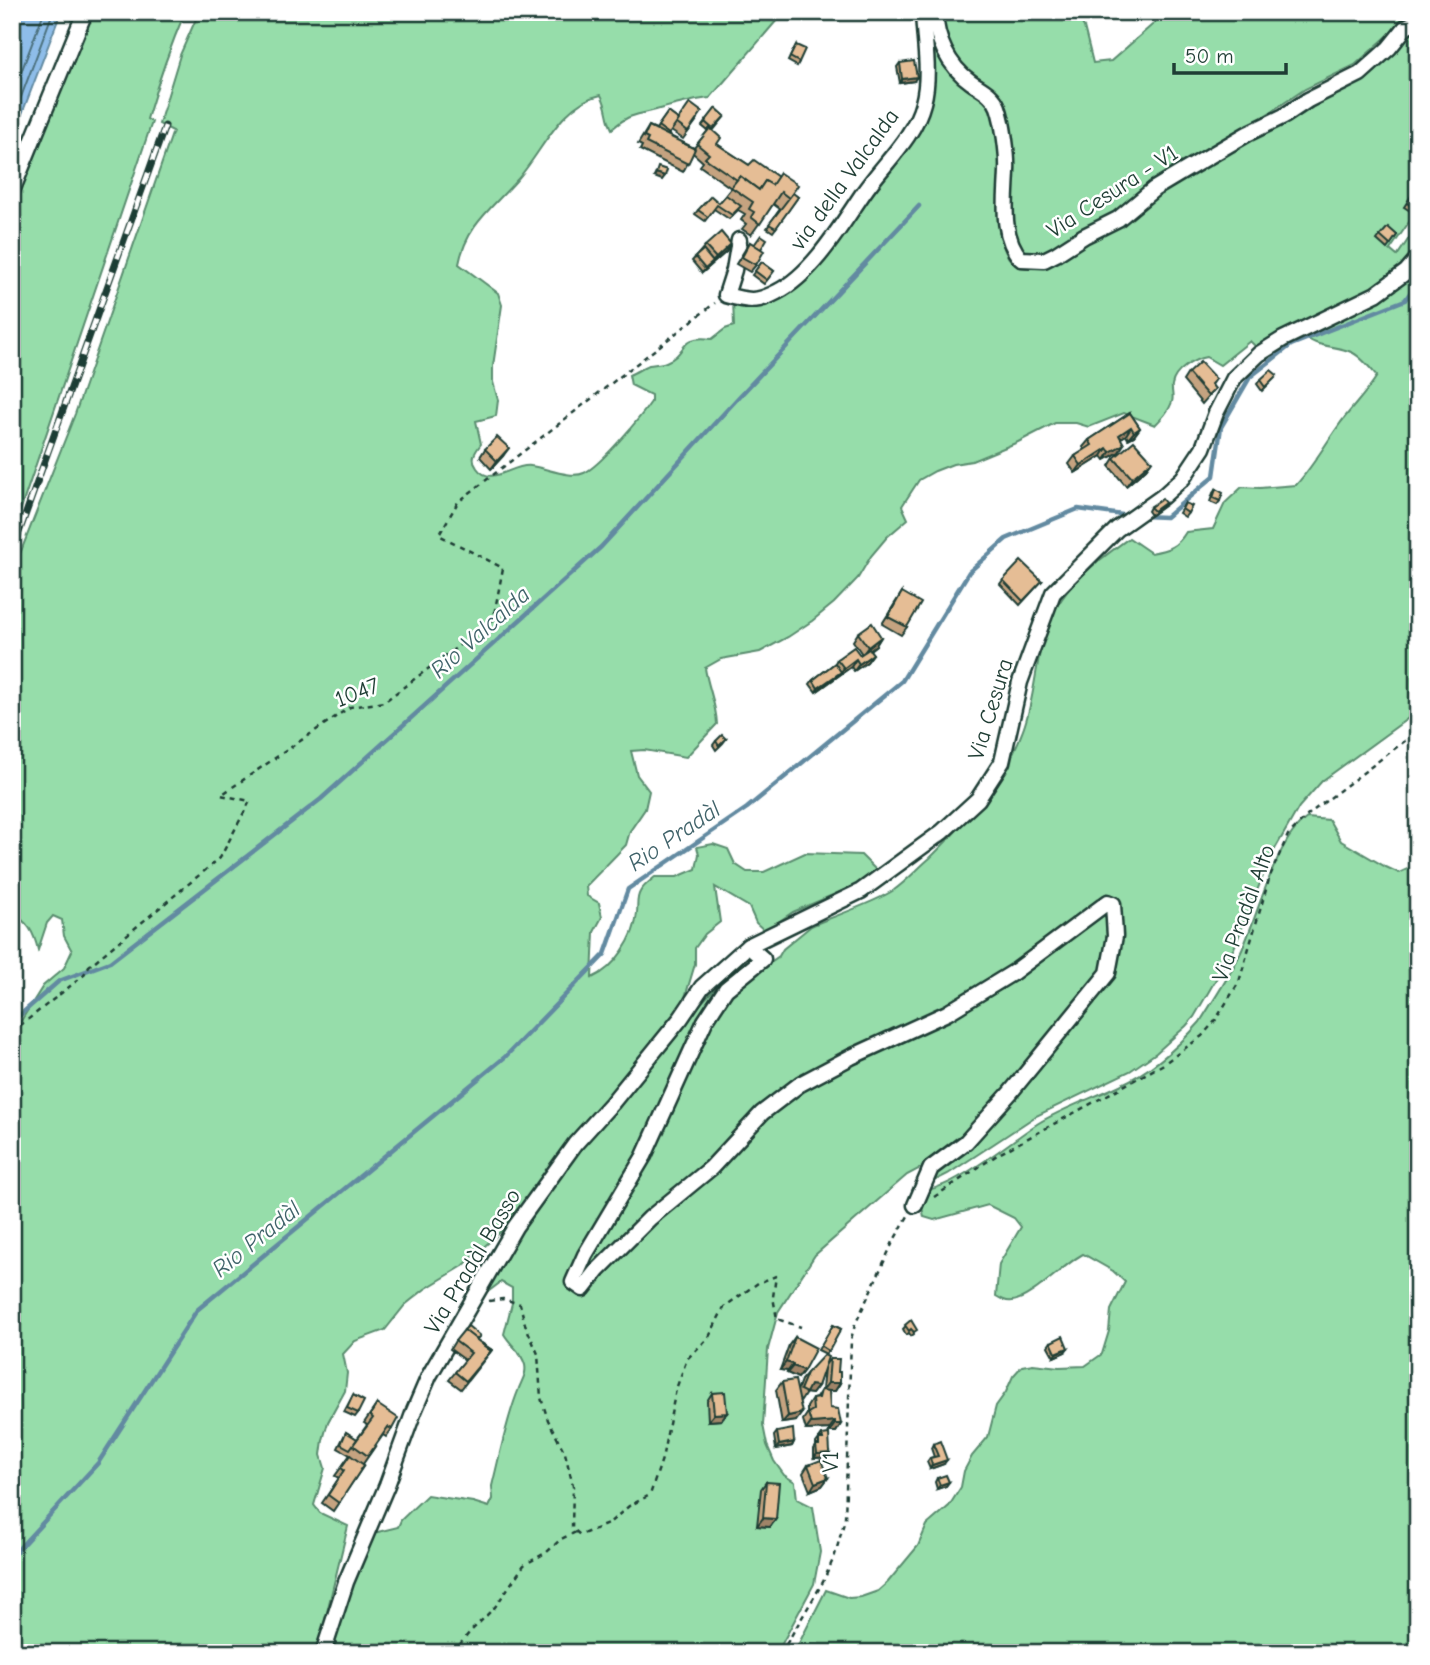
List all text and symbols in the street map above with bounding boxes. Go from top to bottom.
scale bar [1174,32,1286,76]
text: 50 m [1185,44,1234,68]
street label: via della Valcalda [784,104,905,256]
street label: Via Cesura - V1 [1042,139,1183,244]
water label: Rio Valcalda [425,580,535,684]
street label: Via Cesura [962,655,1019,763]
street label: 1047 [331,672,383,713]
water label: Rio Pradàl [623,795,726,877]
street label: Via Pradàl Alto [1206,841,1281,985]
street label: Via Pradàl Basso [418,1184,526,1339]
water label: Rio Pradàl [206,1195,306,1283]
street label: V1 [817,1451,844,1473]

